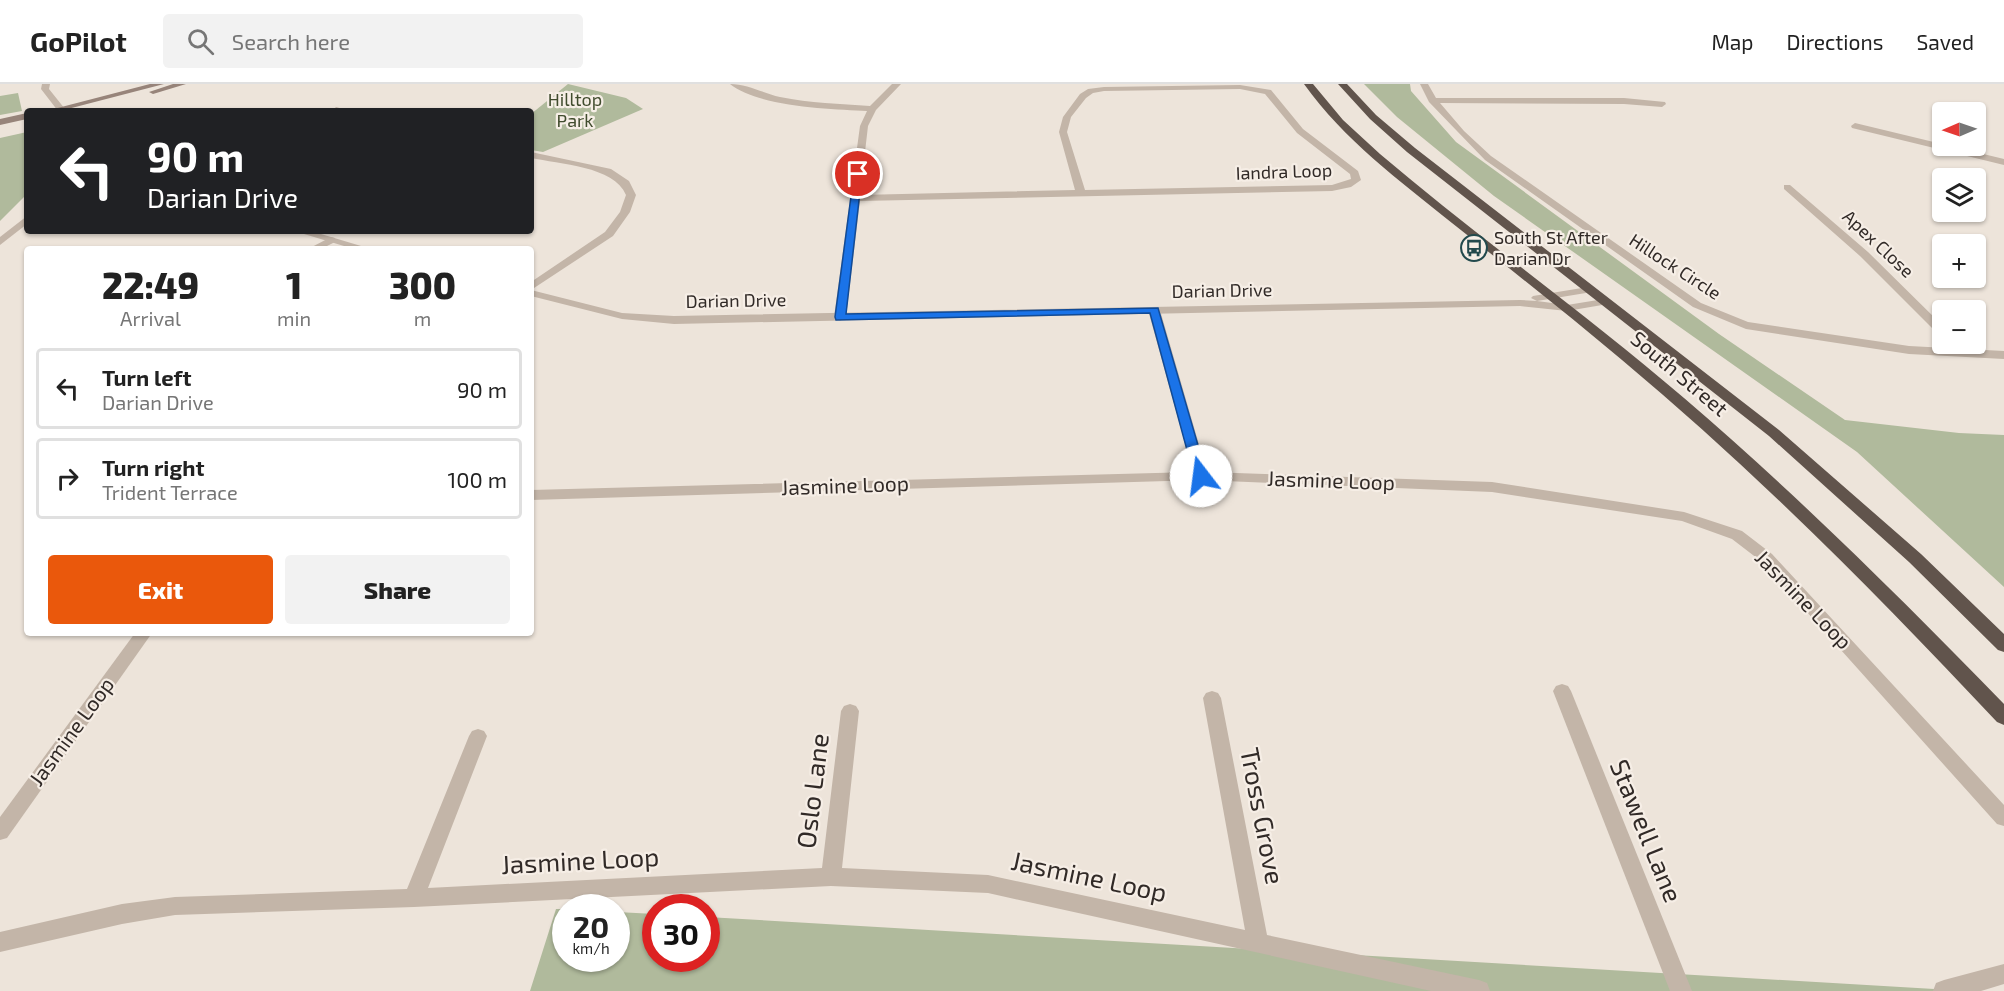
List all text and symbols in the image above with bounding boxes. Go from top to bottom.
search box [163,14,583,68]
text: GoPilot [30,24,127,58]
icon: search [184,25,217,58]
text: Search here [232,28,350,54]
text: Map [1711,29,1754,54]
text: Directions [1787,29,1883,54]
text: Saved [1916,29,1974,54]
park label: Hilltop Park [548,88,602,131]
north arrow [1932,102,1986,156]
map controls [1932,102,1986,354]
text: 90 m [147,130,244,180]
icon: left [48,132,126,210]
pin [832,148,883,199]
icon: arrive [841,157,874,190]
street label: Iandra Loop [1235,158,1333,184]
button: layers [1932,168,1986,222]
text: Darian Drive [147,181,298,213]
street label: Apex Close [1838,205,1919,282]
place label: South St After Darian Dr [1494,226,1608,269]
street label: Hillock Circle [1626,228,1725,304]
bus stop icon: South St After Darian Dr [1459,233,1489,263]
button: + [1932,234,1986,288]
text: 22:49 [102,263,199,306]
text: 1 [286,263,302,306]
text: 300 [389,263,456,306]
street label: Darian Drive [1171,278,1272,302]
street label: Darian Drive [685,288,786,312]
button: − [1932,300,1986,354]
text: Arrival [120,306,181,330]
text: min [277,306,311,330]
text: m [414,306,431,330]
street label: South Street [1626,325,1734,421]
text: Turn left [102,364,191,390]
icon: left [51,372,84,405]
text: 90 m [457,376,507,402]
text: Darian Drive [102,390,214,414]
position arrow [1169,444,1233,508]
text: Turn right [102,454,204,480]
icon: right [51,462,84,495]
street label: Jasmine Loop [1267,465,1395,494]
text: 100 m [448,466,507,492]
street label: Jasmine Loop [781,470,909,499]
text: Trident Terrace [102,480,238,504]
street label: Jasmine Loop [1751,544,1857,654]
button: Exit [48,555,273,624]
button: Share [285,555,510,624]
street label: Jasmine Loop [23,672,118,790]
street label: Oslo Lane [789,732,834,850]
street label: Tross Grove [1235,745,1292,887]
street label: Stawell Lane [1605,755,1690,906]
street label: Jasmine Loop [500,840,660,879]
street label: Jasmine Loop [1009,844,1170,907]
speed limit sign: 30 [642,894,720,972]
text: 20 [573,908,609,944]
text: km/h [572,939,610,957]

